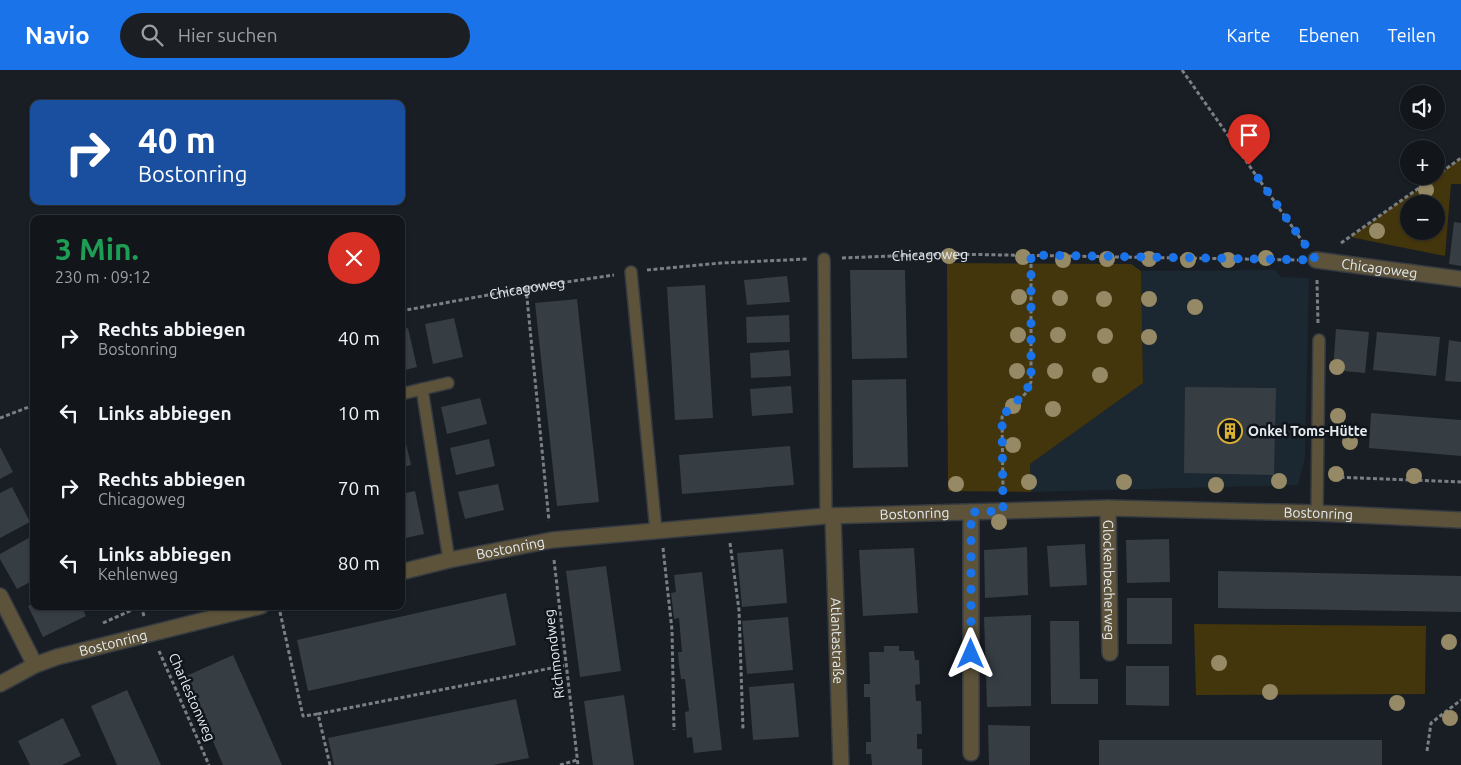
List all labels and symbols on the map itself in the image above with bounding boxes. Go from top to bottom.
pin [1228,114,1270,165]
street label: Chicagoweg [891,246,968,264]
street label: Chicagoweg [1340,255,1418,281]
street label: Chicagoweg [488,274,566,303]
building icon: Onkel Toms-Hütte [1217,418,1243,444]
place label: Onkel Toms-Hütte [1248,423,1368,439]
street label: Bostonring [1283,504,1354,523]
street label: Bostonring [879,505,950,522]
street label: Glockenbecherweg [1100,520,1118,640]
street label: Bostonring [475,534,546,563]
street label: Atlantastraße [828,597,846,684]
street label: Richmondweg [541,608,567,700]
street label: Bostonring [77,627,149,659]
position arrow [944,627,996,679]
street label: Charlestonweg [165,650,219,744]

